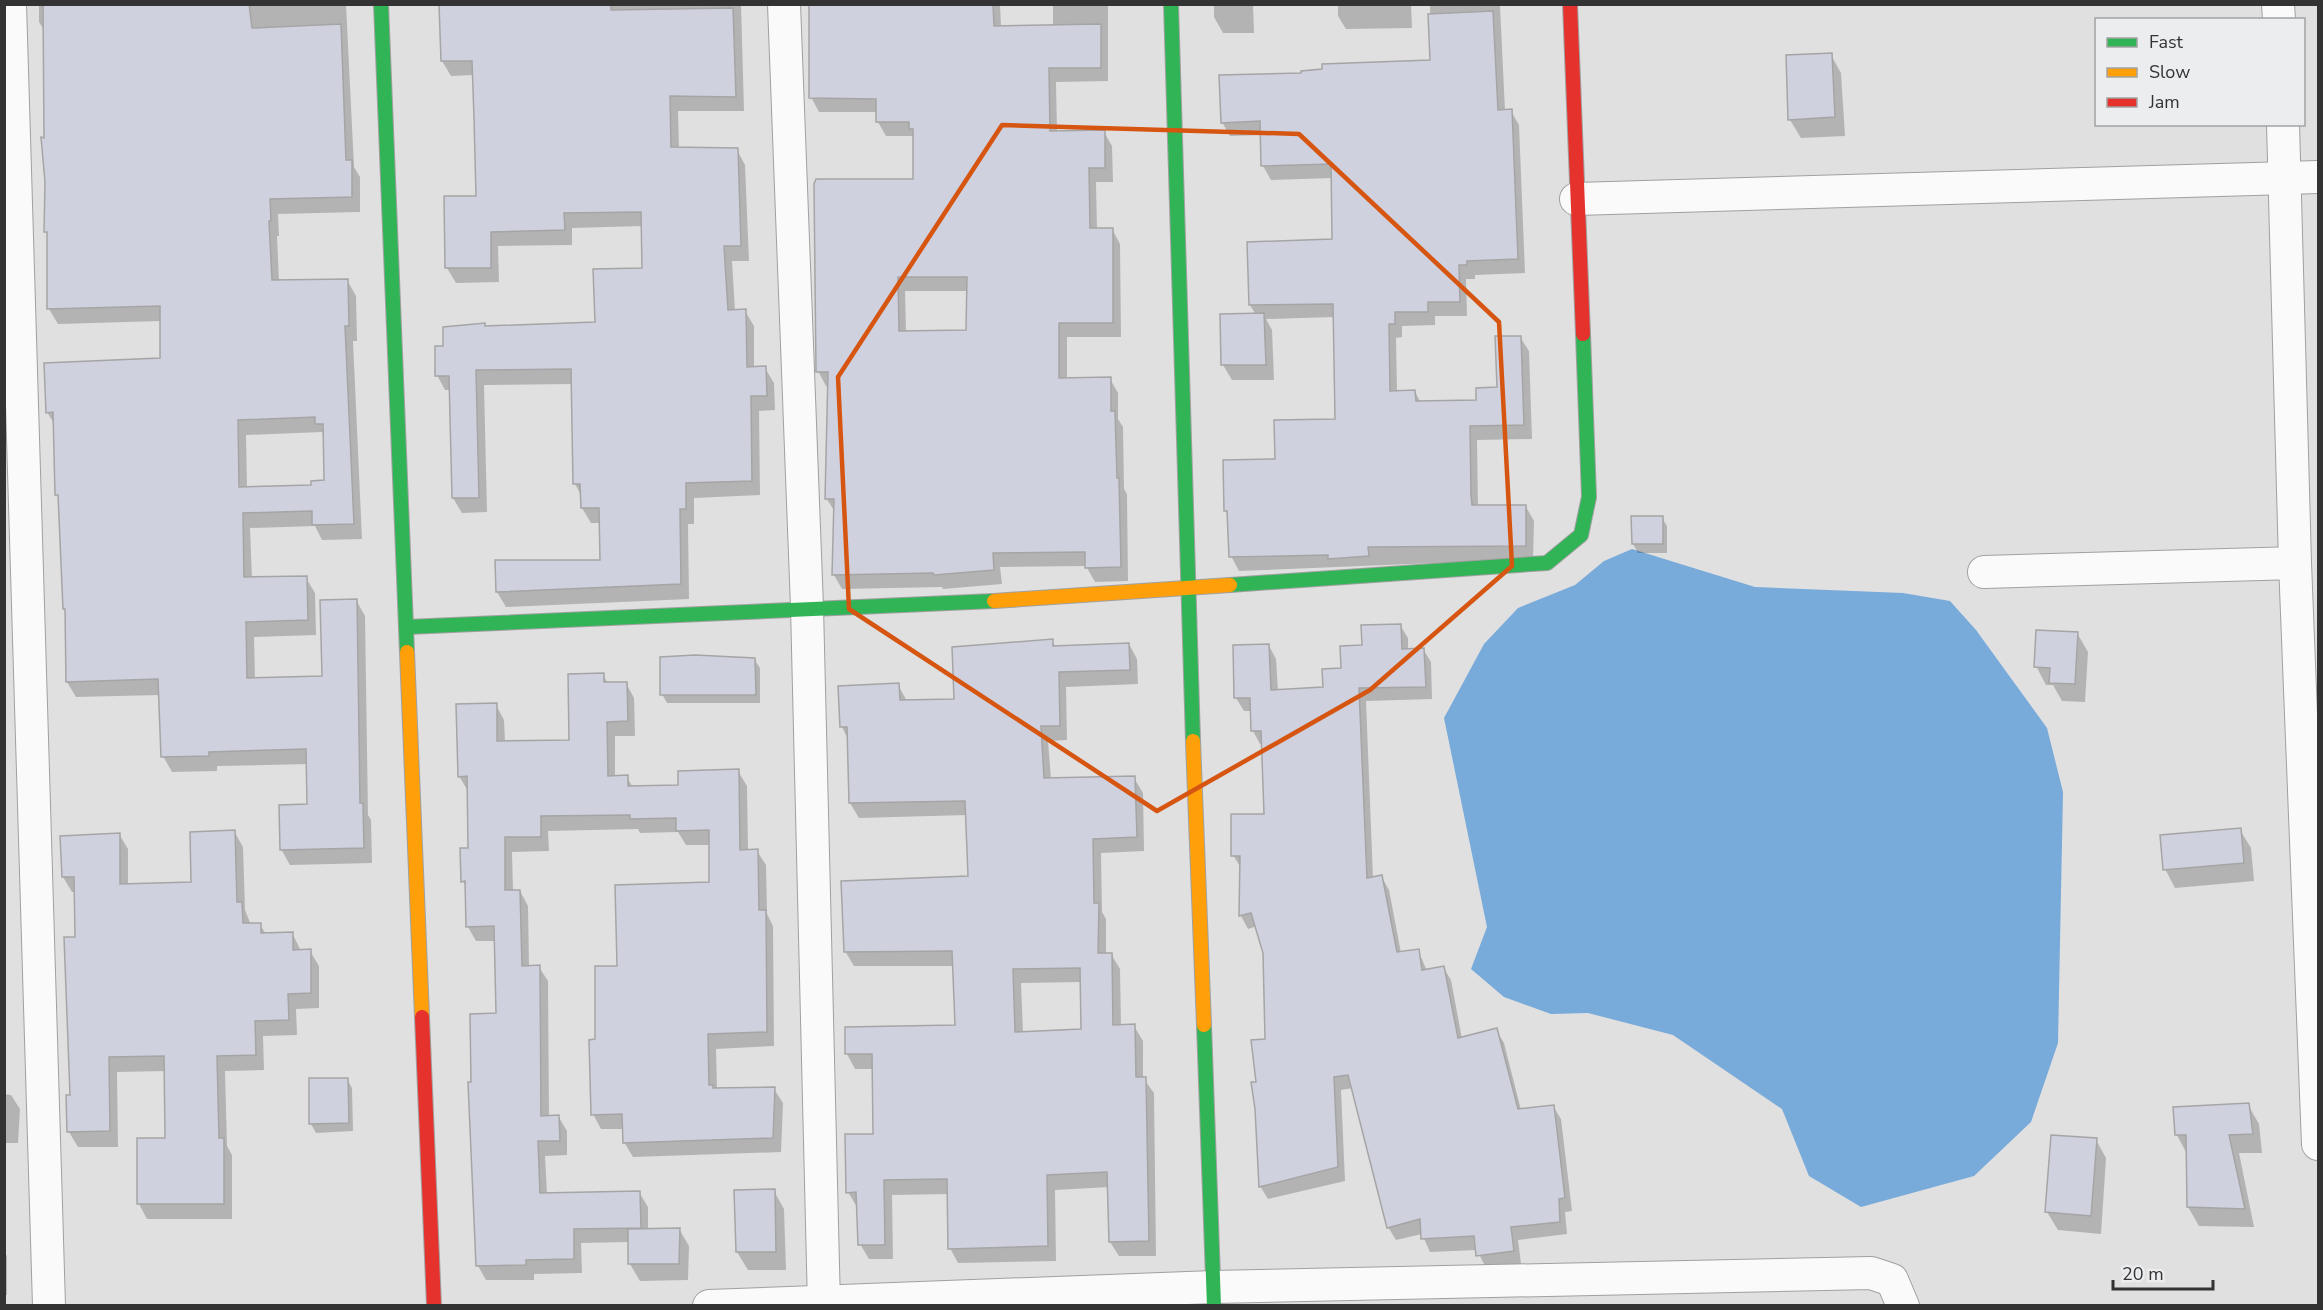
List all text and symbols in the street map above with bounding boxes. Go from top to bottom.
legend [2095,18,2305,126]
text: Fast [2149,30,2184,54]
text: Slow [2149,60,2190,84]
text: Jam [2148,90,2180,114]
scale bar [2113,1253,2214,1291]
text: 20 m [2122,1262,2164,1286]

